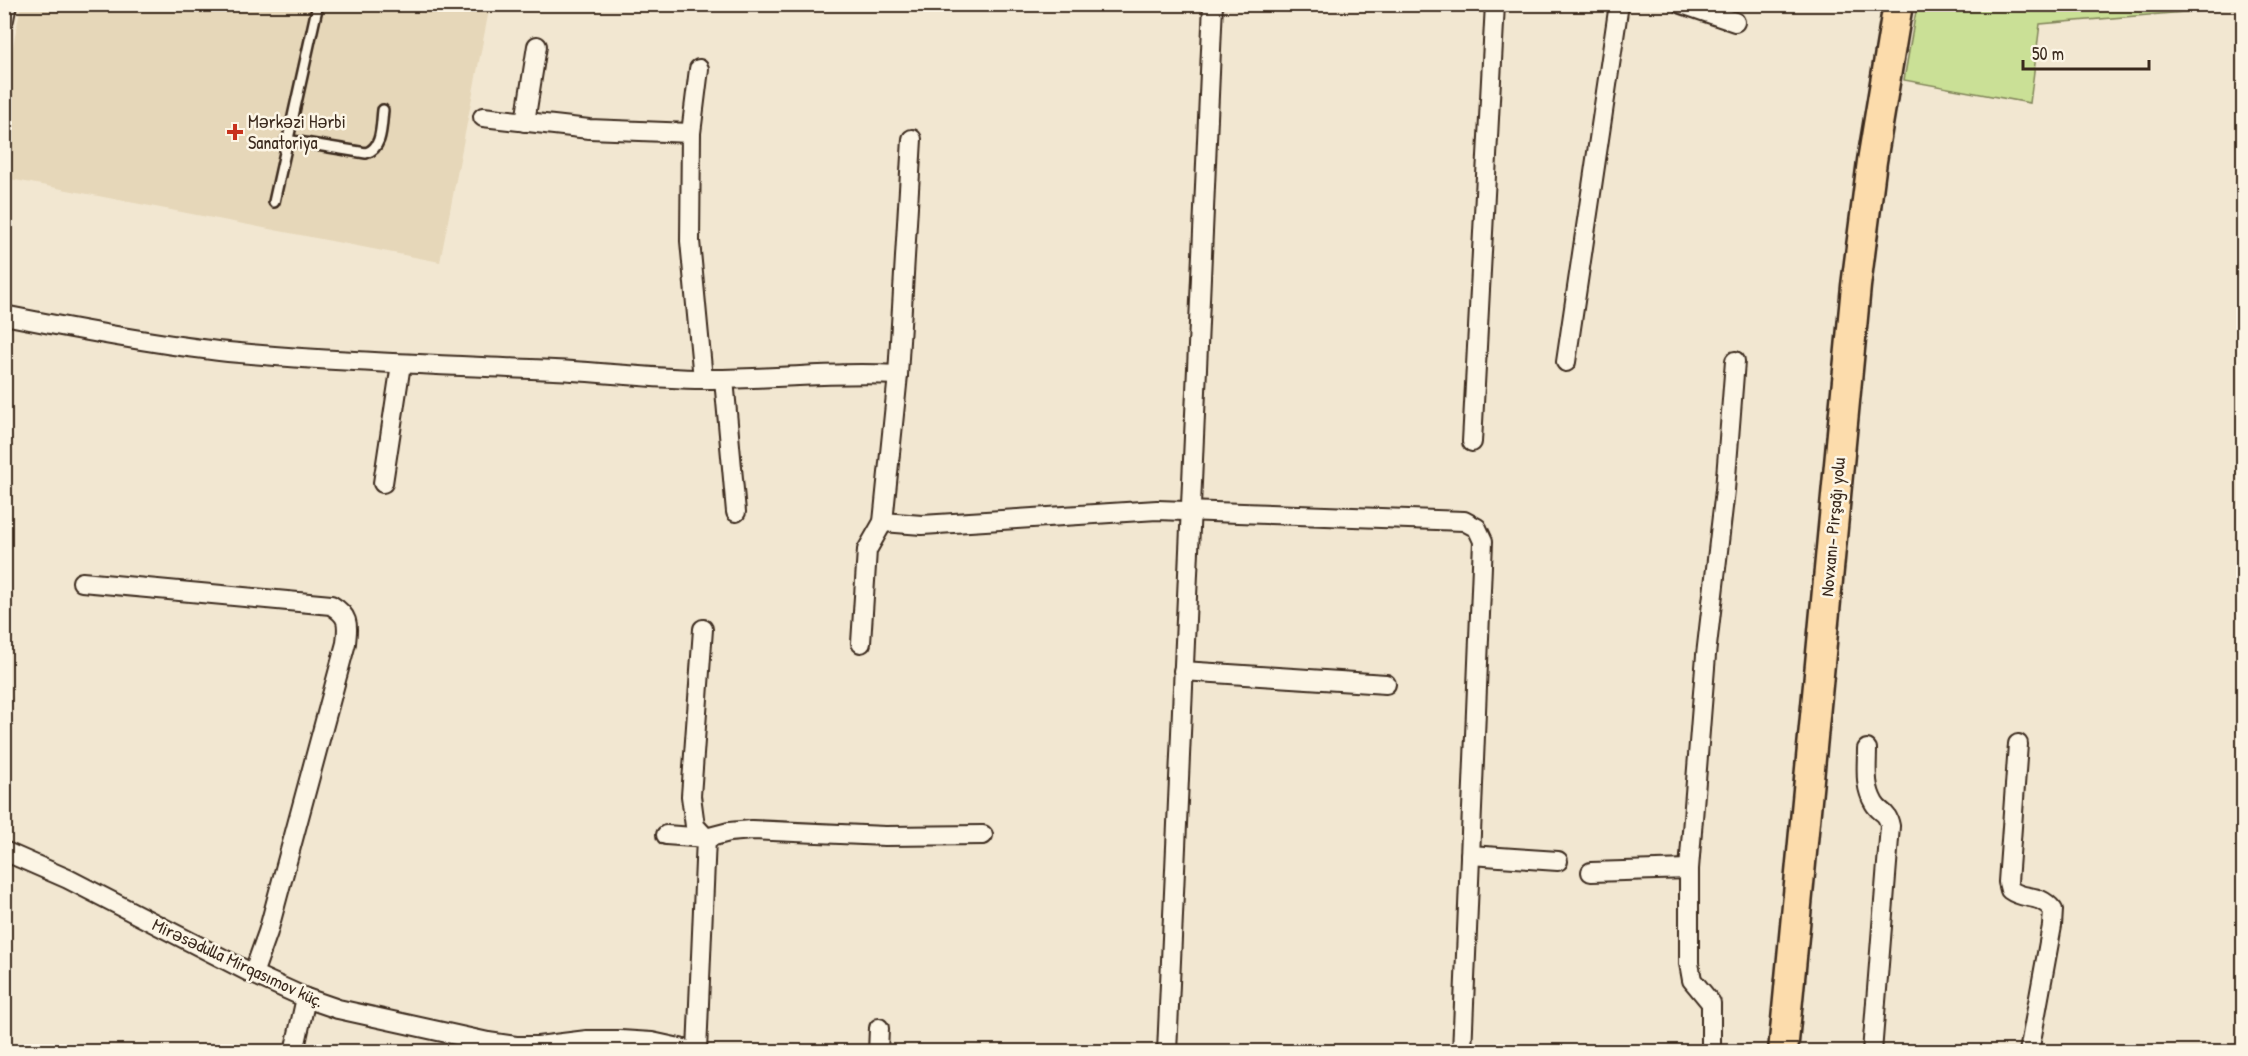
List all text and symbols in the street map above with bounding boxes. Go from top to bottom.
scale bar [2023,33,2149,71]
text: 50 m [2032,41,2064,66]
place label: Mərkəzi Hərbi Sanatoriya [248,109,346,155]
marker: Mərkəzi Hərbi Sanatoriya [226,123,244,141]
street label: Novxanı- Pirşağı yolu [1814,456,1851,597]
street label: Mirəsədulla Mirqasımov küç. [149,912,328,1013]

